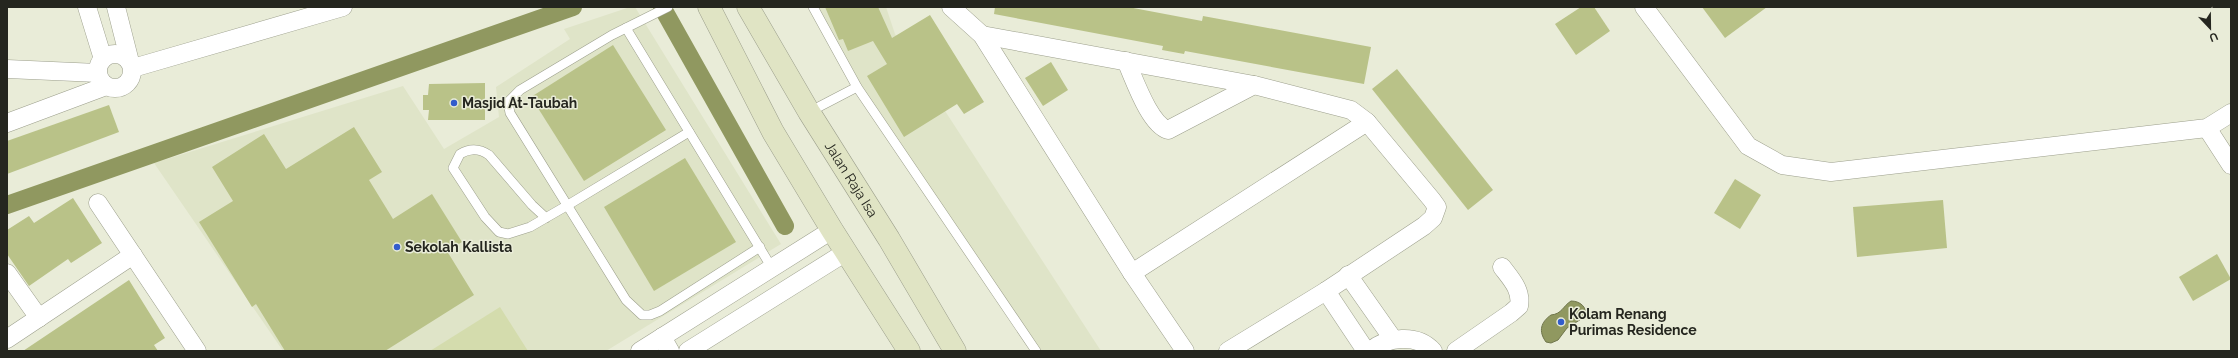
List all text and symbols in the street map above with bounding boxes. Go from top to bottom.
north arrow [2190,8,2230,48]
text: U [2207,29,2220,44]
place label: Masjid At-Taubah [462,95,577,111]
marker: Masjid At-Taubah [449,98,459,108]
street label: Jalan Raja Isa [822,139,881,220]
place label: Sekolah Kallista [405,239,512,255]
marker: Sekolah Kallista [392,242,402,252]
place label: Kolam Renang Purimas Residence [1569,306,1697,338]
marker: Kolam Renang Purimas Residence [1556,317,1566,327]

